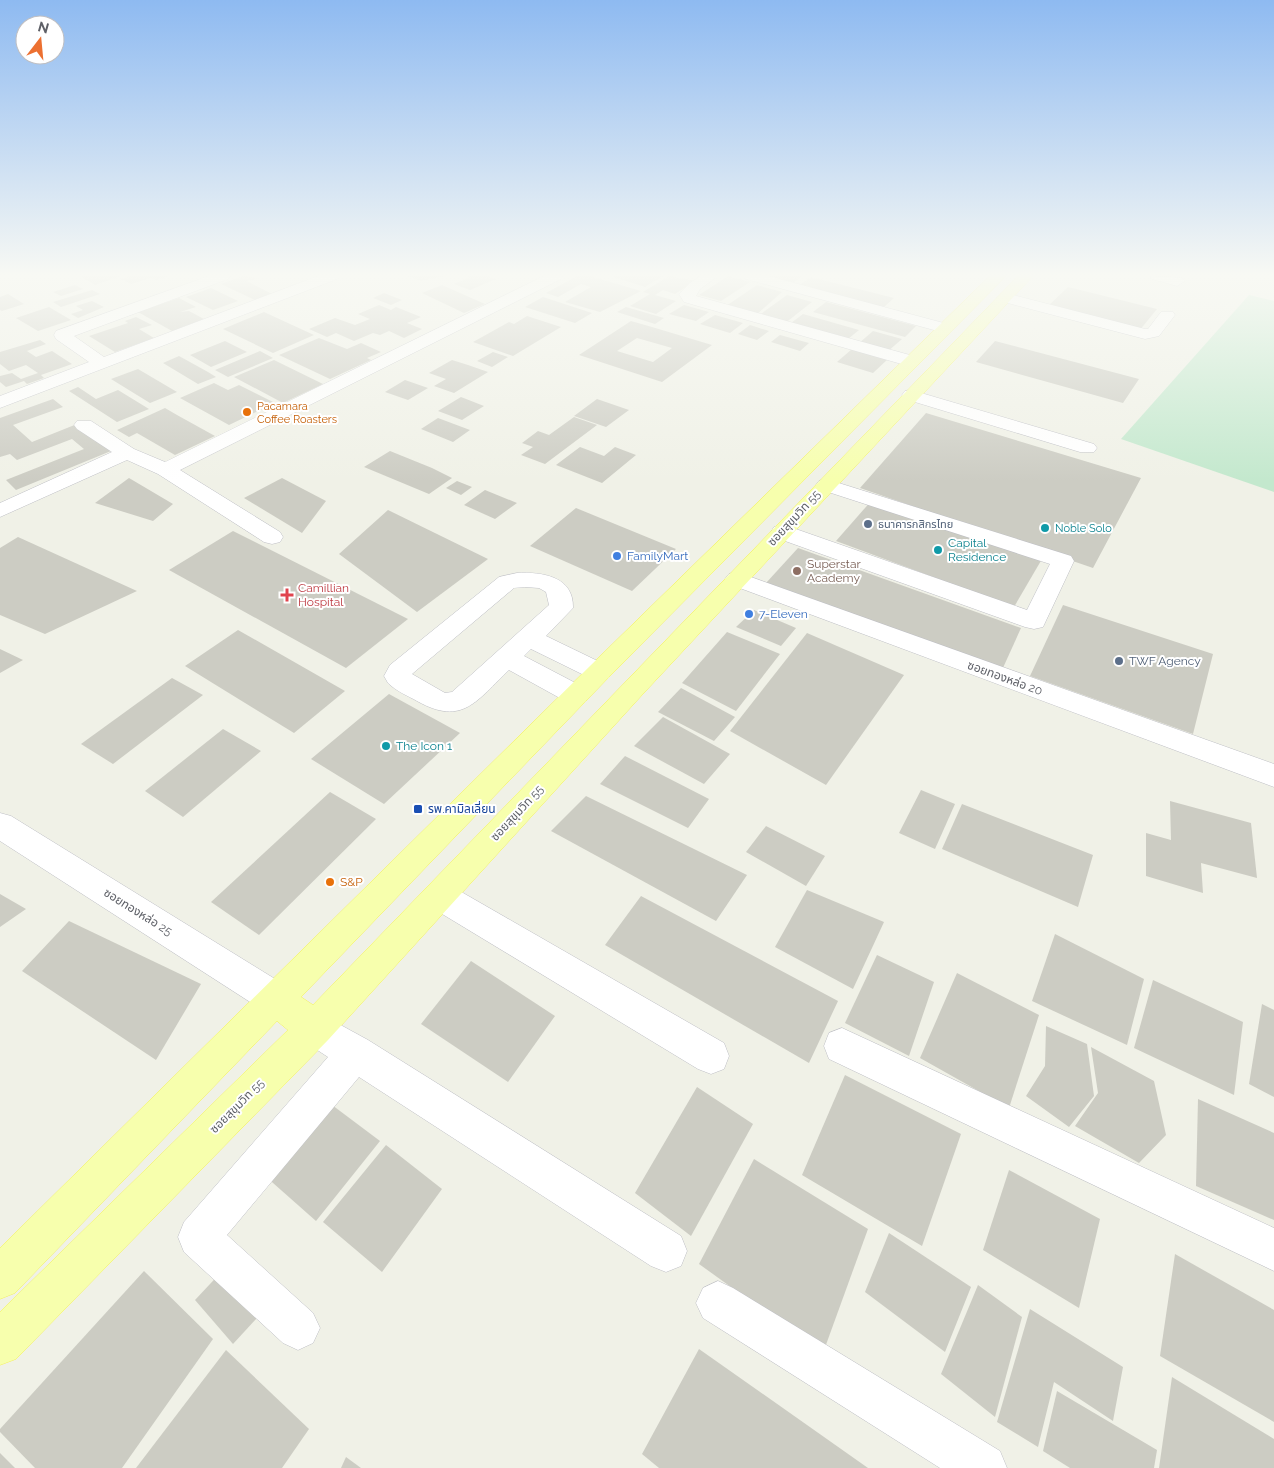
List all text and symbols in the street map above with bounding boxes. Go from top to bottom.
north arrow [15,15,65,65]
text: N [36,18,51,37]
place label: Pacamara Coffee Roasters [257,400,337,426]
marker: Pacamara Coffee Roasters [241,406,253,418]
street label: ซอยสุขุมวิท 55 [765,487,824,549]
marker: ธนาคารกสิกรไทย [862,518,874,530]
place label: ธนาคารกสิกรไทย [878,518,953,531]
marker: Noble Solo [1039,522,1051,534]
place label: Noble Solo [1055,522,1112,535]
place label: Capital Residence [948,536,1006,564]
marker: Capital Residence [932,544,944,556]
place label: FamilyMart [627,549,688,563]
marker: FamilyMart [611,550,623,562]
place label: Superstar Academy [807,557,861,585]
marker: Superstar Academy [791,565,803,577]
place label: Camillian Hospital [298,581,349,609]
marker: Camillian Hospital [280,588,294,602]
place label: 7-Eleven [759,607,808,621]
marker: 7-Eleven [743,608,755,620]
place label: TWF Agency [1129,654,1201,668]
marker: TWF Agency [1113,655,1125,667]
street label: ซอยทองหล่อ 20 [966,658,1044,698]
place label: The Icon 1 [396,739,452,753]
marker: The Icon 1 [380,740,392,752]
street label: ซอยสุขุมวิท 55 [488,782,547,844]
place label: รพ.คามิลเลี่ยน [428,800,496,816]
marker: รพ.คามิลเลี่ยน [412,803,424,815]
place label: S&P [340,875,363,889]
marker: S&P [324,876,336,888]
street label: ซอยทองหล่อ 25 [101,885,175,939]
street label: ซอยสุขุมวิท 55 [207,1076,267,1136]

